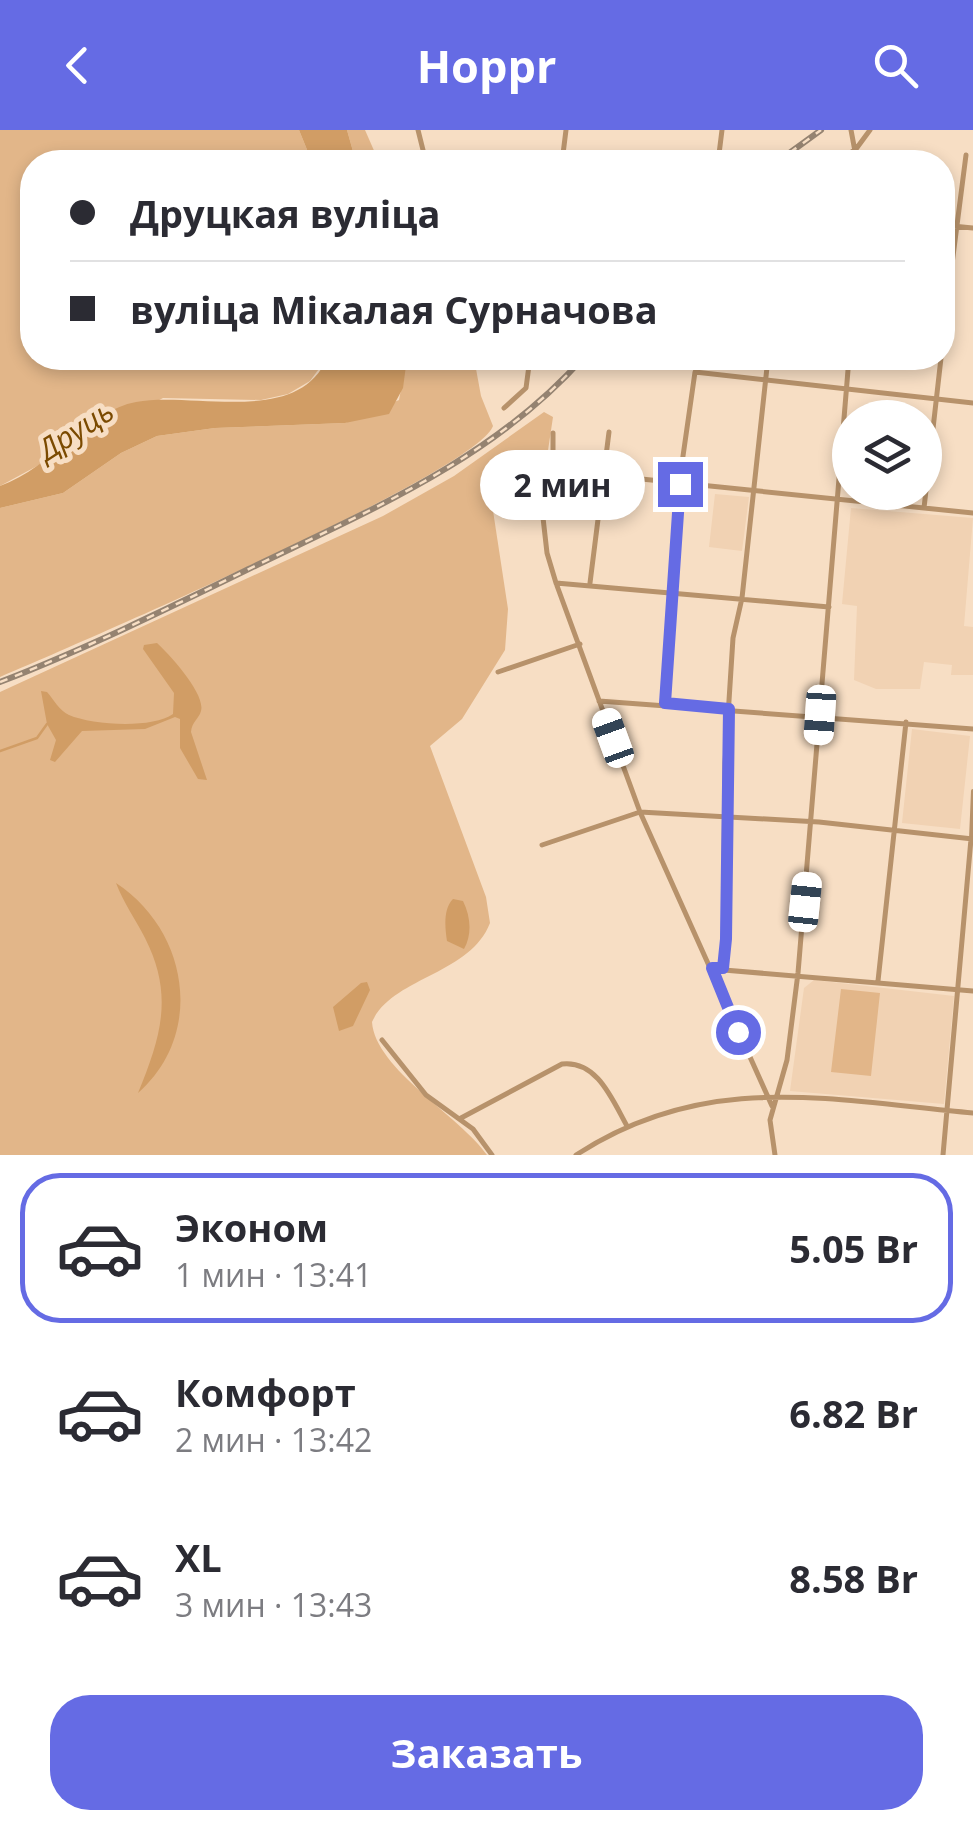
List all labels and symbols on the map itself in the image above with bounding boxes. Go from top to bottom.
water label: Друць [27,390,121,471]
callout: 2 мин [480,449,645,519]
route end [658,462,703,507]
car [803,684,837,746]
car [589,705,637,771]
car [787,871,823,933]
route start [716,1010,761,1055]

